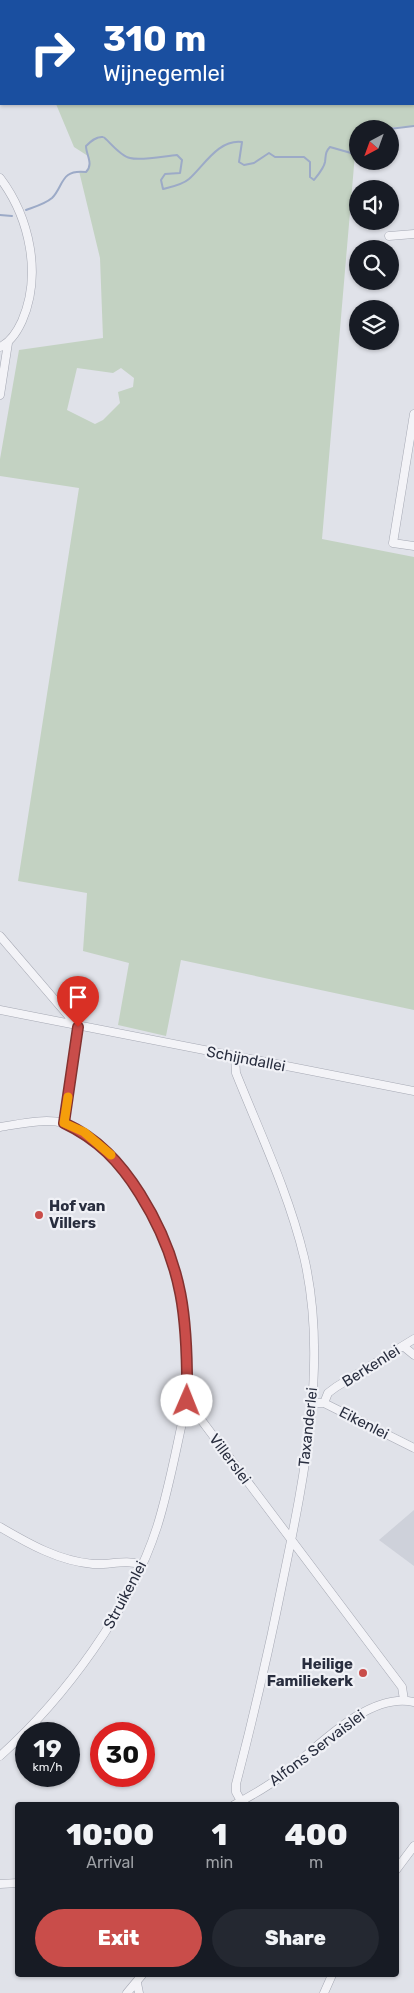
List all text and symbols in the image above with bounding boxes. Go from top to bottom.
text: 310 m [103,18,206,60]
icon: right [20,20,85,85]
text: Wijnegemlei [103,60,225,87]
north arrow [349,120,399,170]
map controls [349,120,399,350]
button: sound [349,180,399,230]
button: search [349,240,399,290]
button: layers [349,300,399,350]
pin [57,976,99,1027]
icon: arrive [64,983,92,1011]
street label: Schijndallei [205,1043,287,1075]
place label: Hof van Villers [49,1197,106,1232]
marker: Hof van Villers [33,1209,45,1221]
street label: Berkenlei [339,1341,403,1391]
position arrow [160,1374,212,1426]
street label: Taxanderlei [295,1386,321,1468]
street label: Eikenlei [336,1403,392,1443]
street label: Villerslei [205,1430,255,1488]
street label: Struikenlei [100,1558,150,1632]
place label: Heilige Familiekerk [267,1655,353,1690]
marker: Heilige Familiekerk [357,1667,369,1679]
street label: Alfons Servaislei [266,1706,368,1790]
speed limit sign: 30 [90,1722,155,1787]
text: 19 [33,1734,62,1763]
text: km/h [33,1760,62,1774]
text: 10:00 [66,1817,154,1853]
text: 1 [211,1817,227,1853]
text: 400 [284,1817,348,1853]
text: Arrival [86,1853,134,1872]
text: min [205,1853,233,1872]
text: m [309,1853,323,1872]
button: Exit [35,1909,202,1967]
button: Share [212,1909,379,1967]

